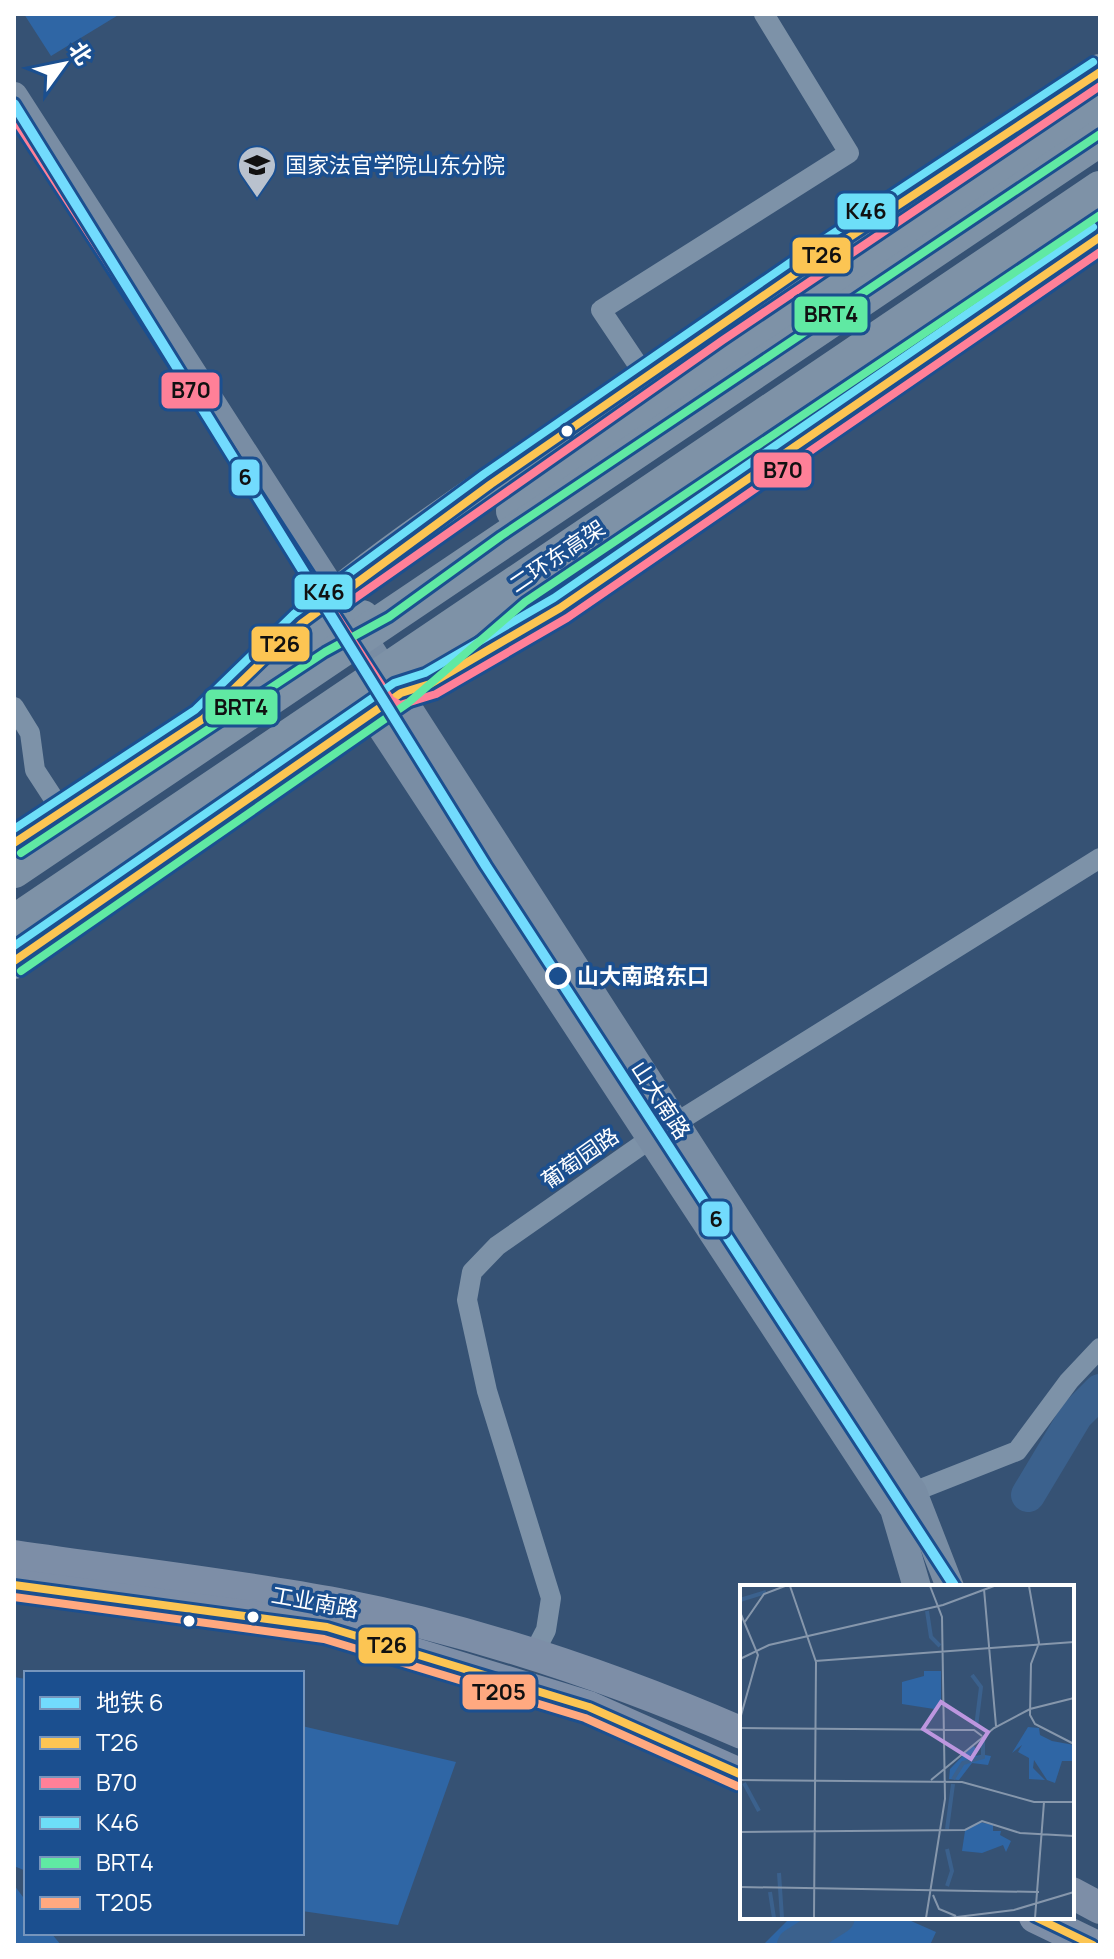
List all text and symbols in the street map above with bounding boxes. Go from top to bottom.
north arrow [24,24,104,104]
text: 北 [62,36,99,71]
school or university icon: 国家法官学院山东分院 [236,144,278,199]
place label: 国家法官学院山东分院 [285,150,505,180]
line badge: K46 [836,192,897,231]
text: K46 [845,196,887,226]
line badge: T26 [791,236,852,275]
text: T26 [802,240,842,270]
line badge: BRT4 [793,295,869,334]
text: BRT4 [804,299,858,329]
line badge: B70 [160,371,221,410]
text: B70 [171,375,211,405]
unlabelled marker [559,423,575,439]
line badge: B70 [752,451,813,489]
text: B70 [763,455,803,485]
line badge: 6 [230,458,261,497]
text: 6 [238,462,252,492]
street label: 二环东高架 [503,513,611,599]
line badge: K46 [293,573,354,611]
text: K46 [303,577,345,607]
line badge: T26 [250,625,311,663]
text: T26 [260,629,300,659]
line badge: BRT4 [204,688,279,726]
text: BRT4 [214,692,268,722]
place label: 山大南路东口 [577,961,709,991]
marker: 山大南路东口 [546,964,570,988]
street label: 山大南路 [624,1055,698,1145]
street label: 葡萄园路 [535,1120,625,1196]
line badge: 6 [700,1200,731,1238]
text: 6 [709,1204,723,1234]
street label: 工业南路 [269,1580,361,1624]
inset map [740,1585,1074,1919]
unlabelled marker [245,1609,261,1625]
unlabelled marker [181,1613,197,1629]
line badge: T26 [357,1626,417,1665]
text: T26 [367,1630,407,1660]
legend [24,1671,304,1935]
line badge: T205 [461,1673,537,1711]
text: T205 [472,1677,526,1707]
text: 地铁 6 [96,1685,164,1718]
text: T26 [96,1725,139,1758]
text: B70 [96,1765,137,1798]
text: K46 [96,1805,139,1838]
text: BRT4 [96,1845,154,1878]
text: T205 [96,1885,153,1918]

